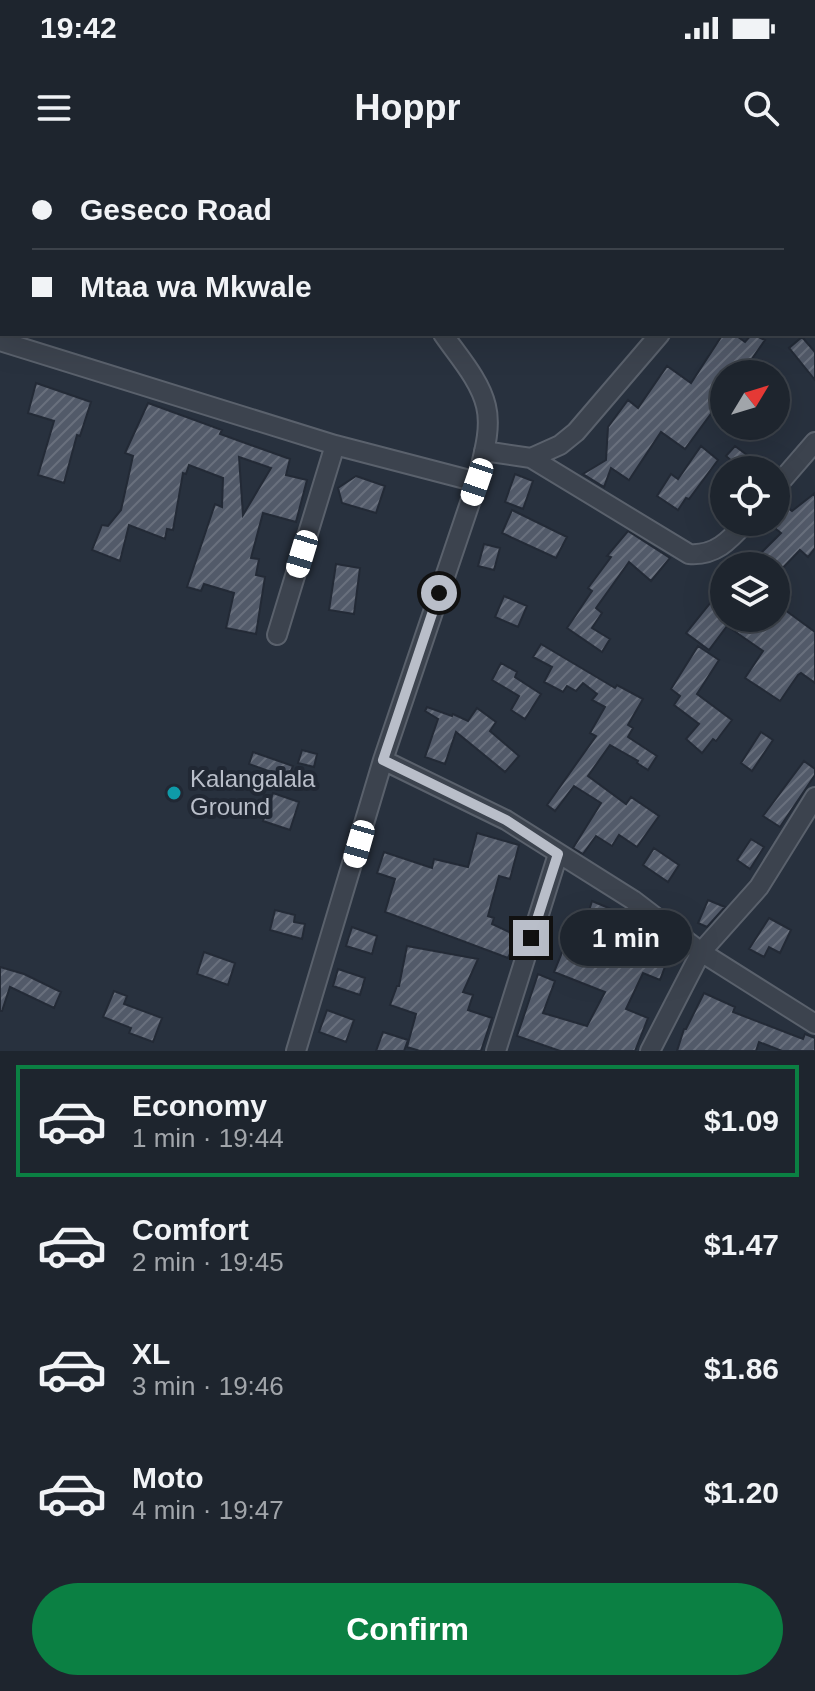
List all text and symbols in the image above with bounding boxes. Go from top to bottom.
text: 19:42 [40,11,117,44]
icon: menu [32,86,76,130]
icon: search [739,86,783,130]
text: Hoppr [355,87,460,128]
text: Geseco Road [80,193,272,226]
text: Mtaa wa Mkwale [80,270,312,303]
north arrow [710,360,790,440]
map controls [710,360,790,632]
car [458,455,496,509]
button: locate [710,456,790,536]
car [284,528,320,580]
button: layers [710,552,790,632]
route start [421,575,457,611]
place label: Kalangalala Ground [190,765,316,820]
marker: Kalangalala Ground [165,784,183,802]
car [341,818,377,870]
callout: 1 min [559,910,691,966]
route end [513,920,549,956]
text: 1 min [592,923,660,953]
icon: car [36,1085,108,1157]
text: Economy [132,1089,267,1122]
text: $1.09 [704,1104,779,1137]
text: 1 min · 19:44 [132,1123,284,1153]
icon: car [36,1209,108,1281]
text: Comfort [132,1213,249,1246]
text: $1.47 [704,1228,779,1261]
text: 2 min · 19:45 [132,1247,284,1277]
icon: car [36,1333,108,1405]
text: XL [132,1337,170,1370]
text: $1.86 [704,1352,779,1385]
text: 3 min · 19:46 [132,1371,284,1401]
icon: car [36,1457,108,1529]
text: Moto [132,1461,204,1494]
text: $1.20 [704,1476,779,1509]
text: 4 min · 19:47 [132,1495,284,1525]
button: Confirm [32,1583,783,1675]

